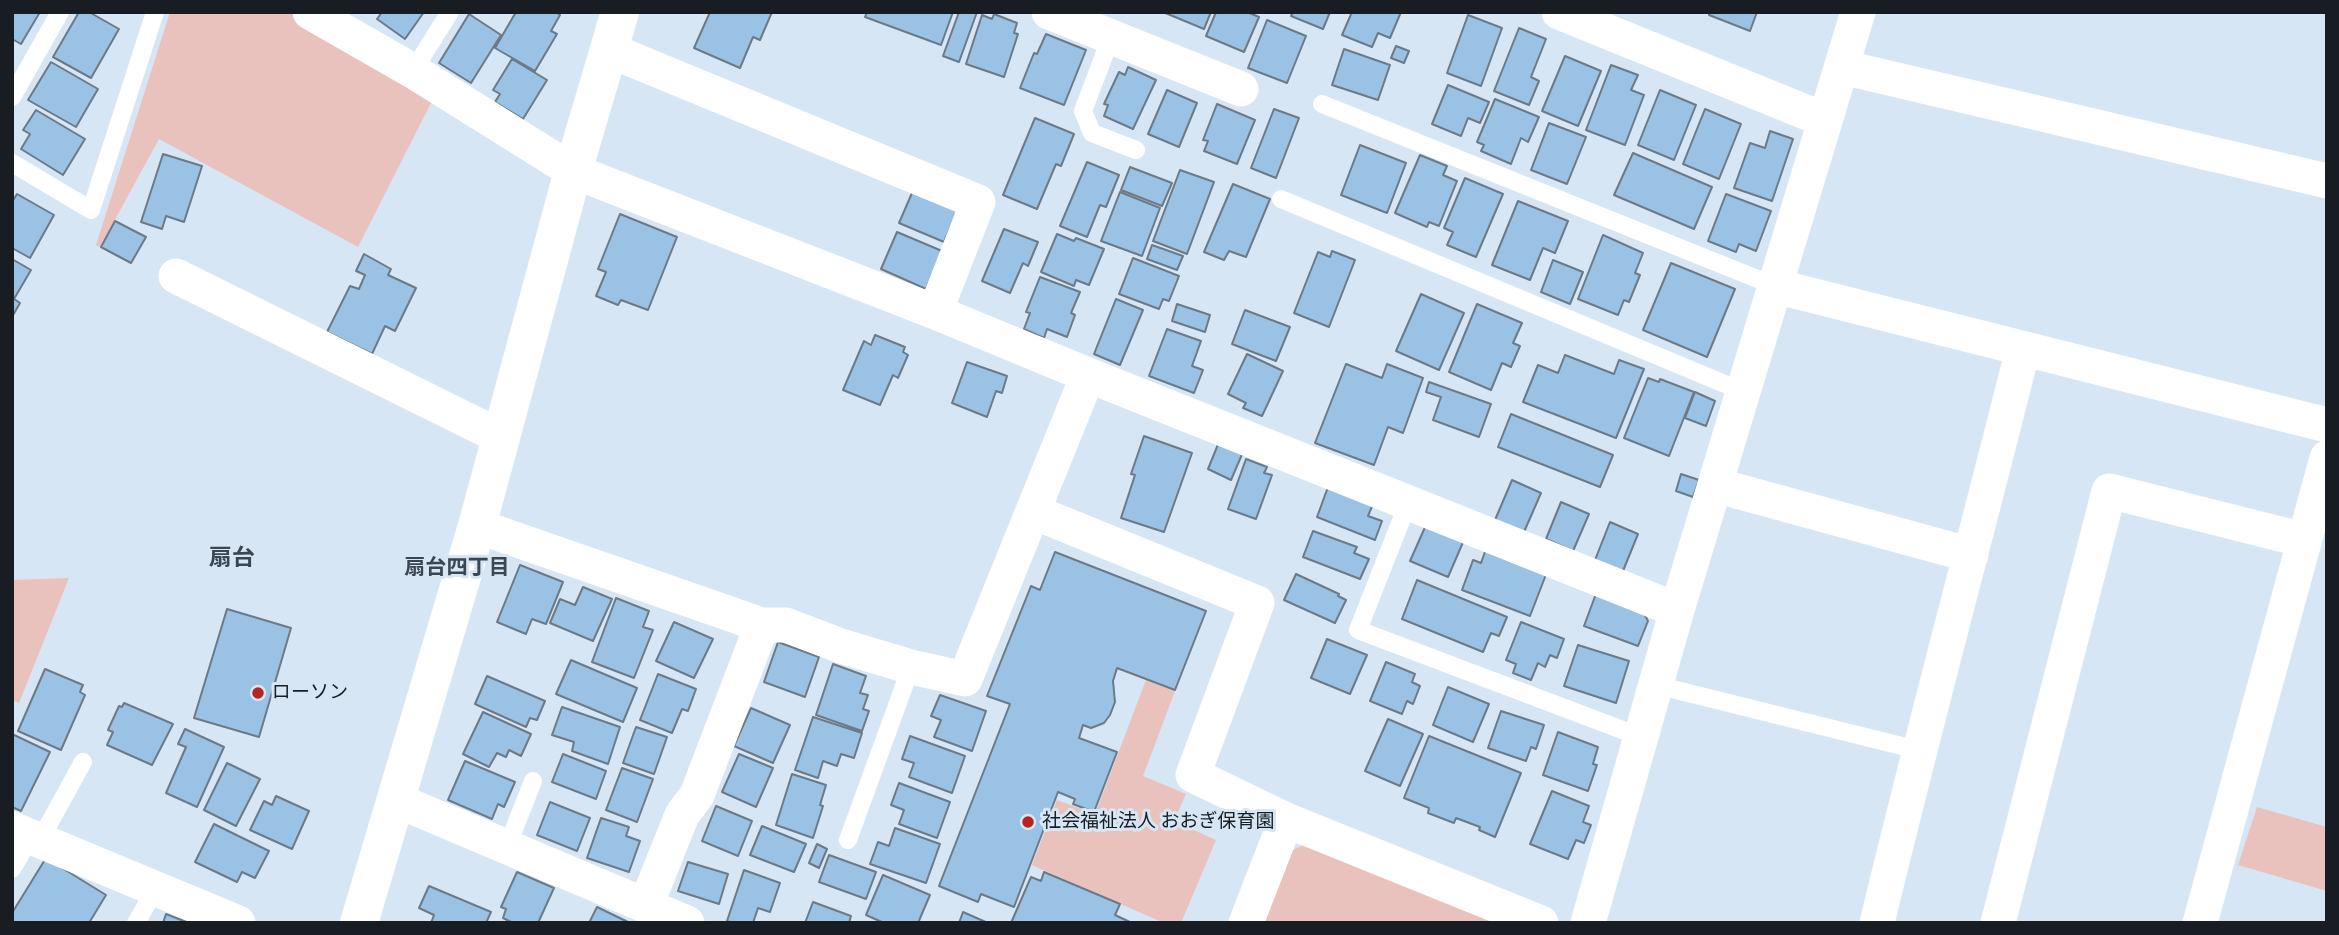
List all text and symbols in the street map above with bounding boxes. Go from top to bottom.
district label: 扇台 [209,544,255,572]
district label: 扇台四丁目 [405,555,509,581]
place label: ローソン [272,682,348,704]
marker: ローソン [250,685,266,701]
place label: 社会福祉法人 おおぎ保育園 [1042,811,1274,833]
marker: 社会福祉法人 おおぎ保育園 [1020,814,1036,830]

